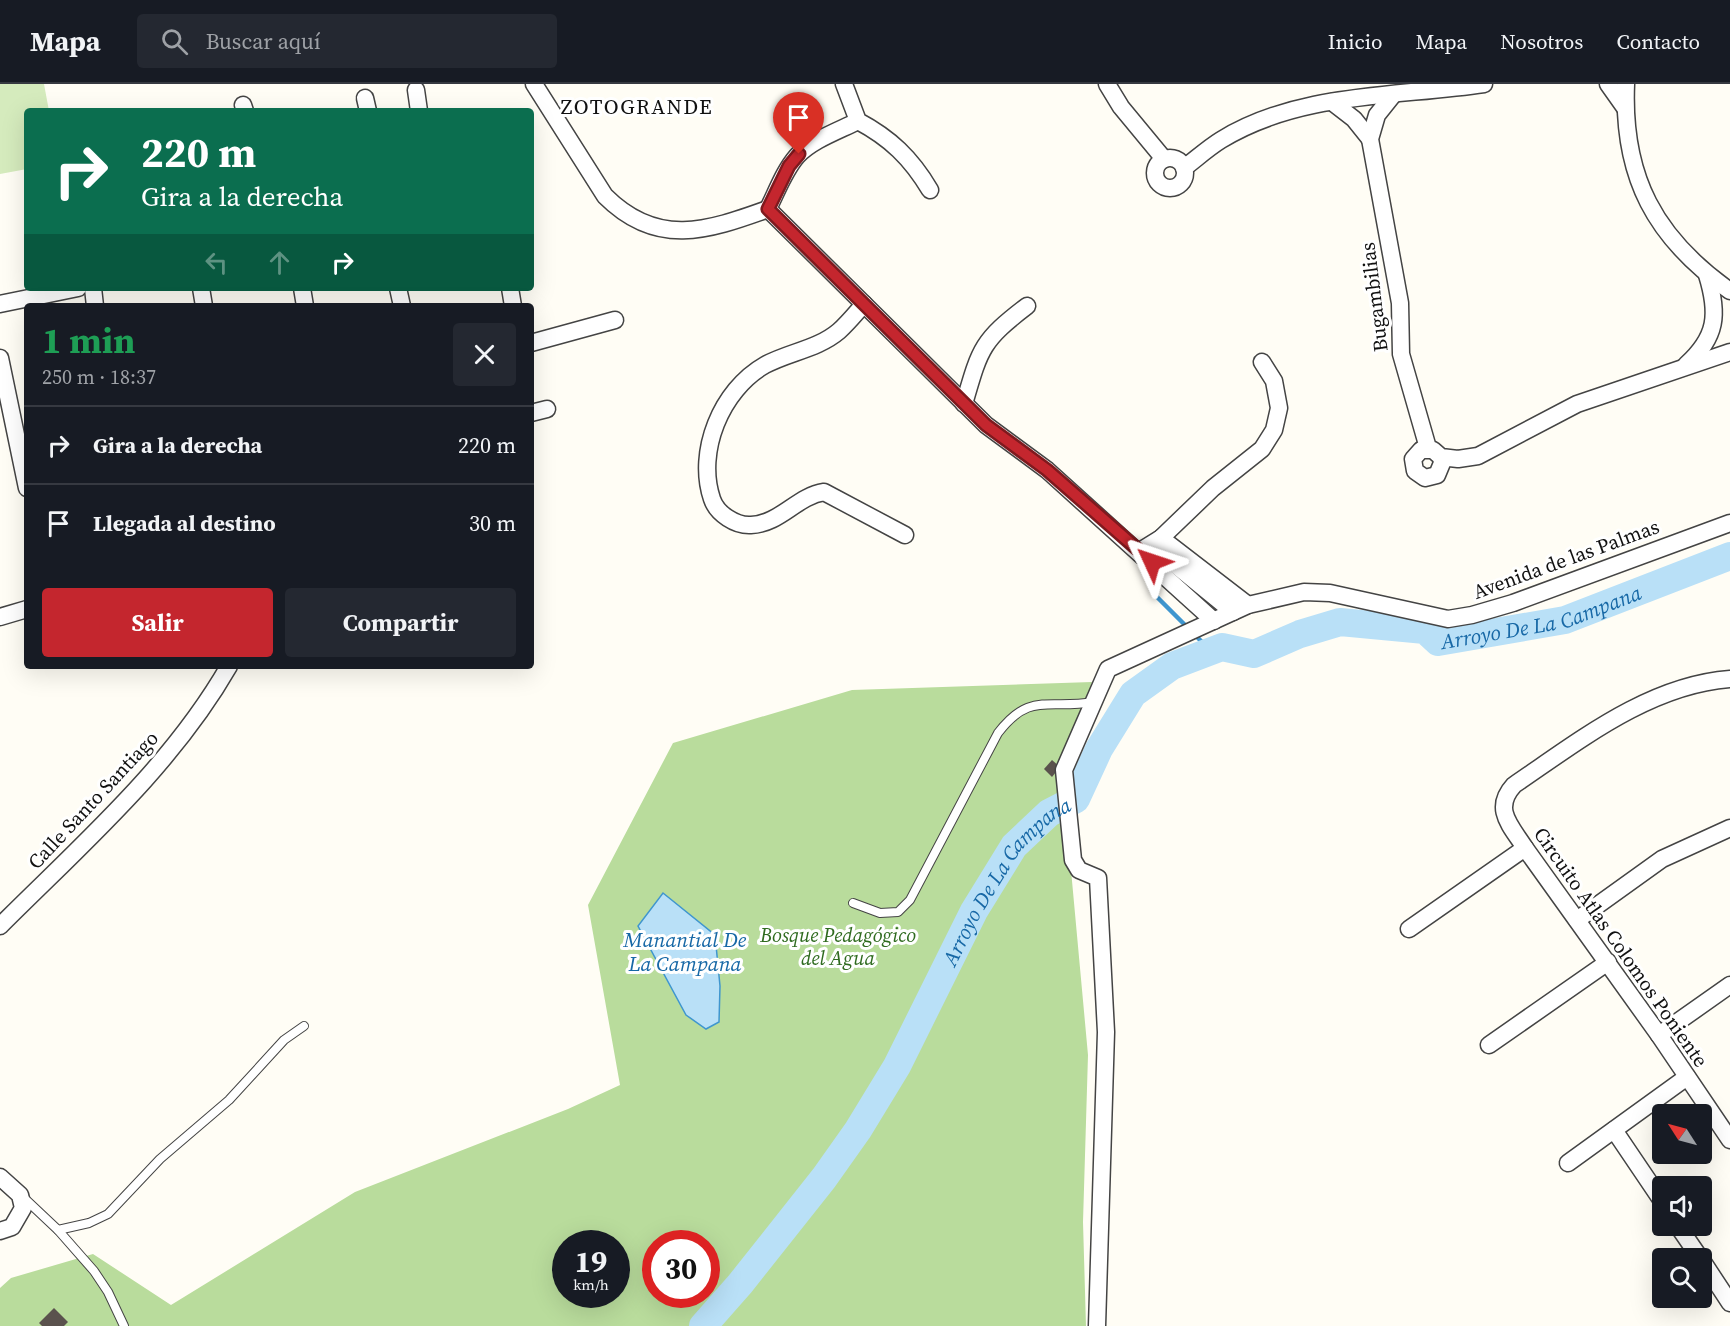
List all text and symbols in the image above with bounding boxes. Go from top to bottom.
search box [137,14,557,68]
text: Mapa [30,22,101,60]
icon: search [158,25,191,58]
text: Buscar aquí [206,26,321,56]
text: Inicio [1328,27,1382,56]
text: Mapa [1415,27,1467,56]
text: Nosotros [1500,27,1583,56]
text: Contacto [1616,27,1700,56]
district label: ZOTOGRANDE [561,92,713,121]
pin [773,92,824,154]
icon: arrive [782,101,815,134]
text: 220 m [141,123,256,181]
icon: right [42,132,120,210]
text: Gira a la derecha [141,178,343,215]
street label: Bugambilias [1353,241,1395,353]
icon: left [200,246,233,279]
icon: ahead [263,246,296,279]
icon: right [326,246,359,279]
text: 1 min [42,316,135,365]
button: close [453,323,516,386]
text: 250 m · 18:37 [42,363,156,391]
icon: right [42,429,75,462]
text: Gira a la derecha [93,430,262,460]
text: 220 m [458,430,516,460]
icon: arrive [42,507,75,540]
text: Llegada al destino [93,508,276,538]
text: 30 m [469,508,516,538]
street label: Avenida de las Palmas [1469,512,1663,606]
position arrow [1120,530,1184,594]
water label: Arroyo De La Campana [1437,577,1645,656]
button: Salir [42,588,273,657]
button: Compartir [285,588,516,657]
street label: Calle Santo Santiago [21,725,165,875]
water label: Arroyo De La Campana [934,790,1076,971]
street label: Circuito Atlas Colomos Poniente [1527,821,1715,1073]
park label: Bosque Pedagógico del Agua [759,921,916,972]
water label: Manantial De La Campana [623,925,747,978]
north arrow [1652,1104,1712,1164]
map controls [1652,1104,1712,1308]
button: sound [1652,1176,1712,1236]
speed limit sign: 30 [642,1230,720,1308]
text: 19 [575,1241,607,1282]
button: search [1652,1248,1712,1308]
text: km/h [573,1274,609,1295]

